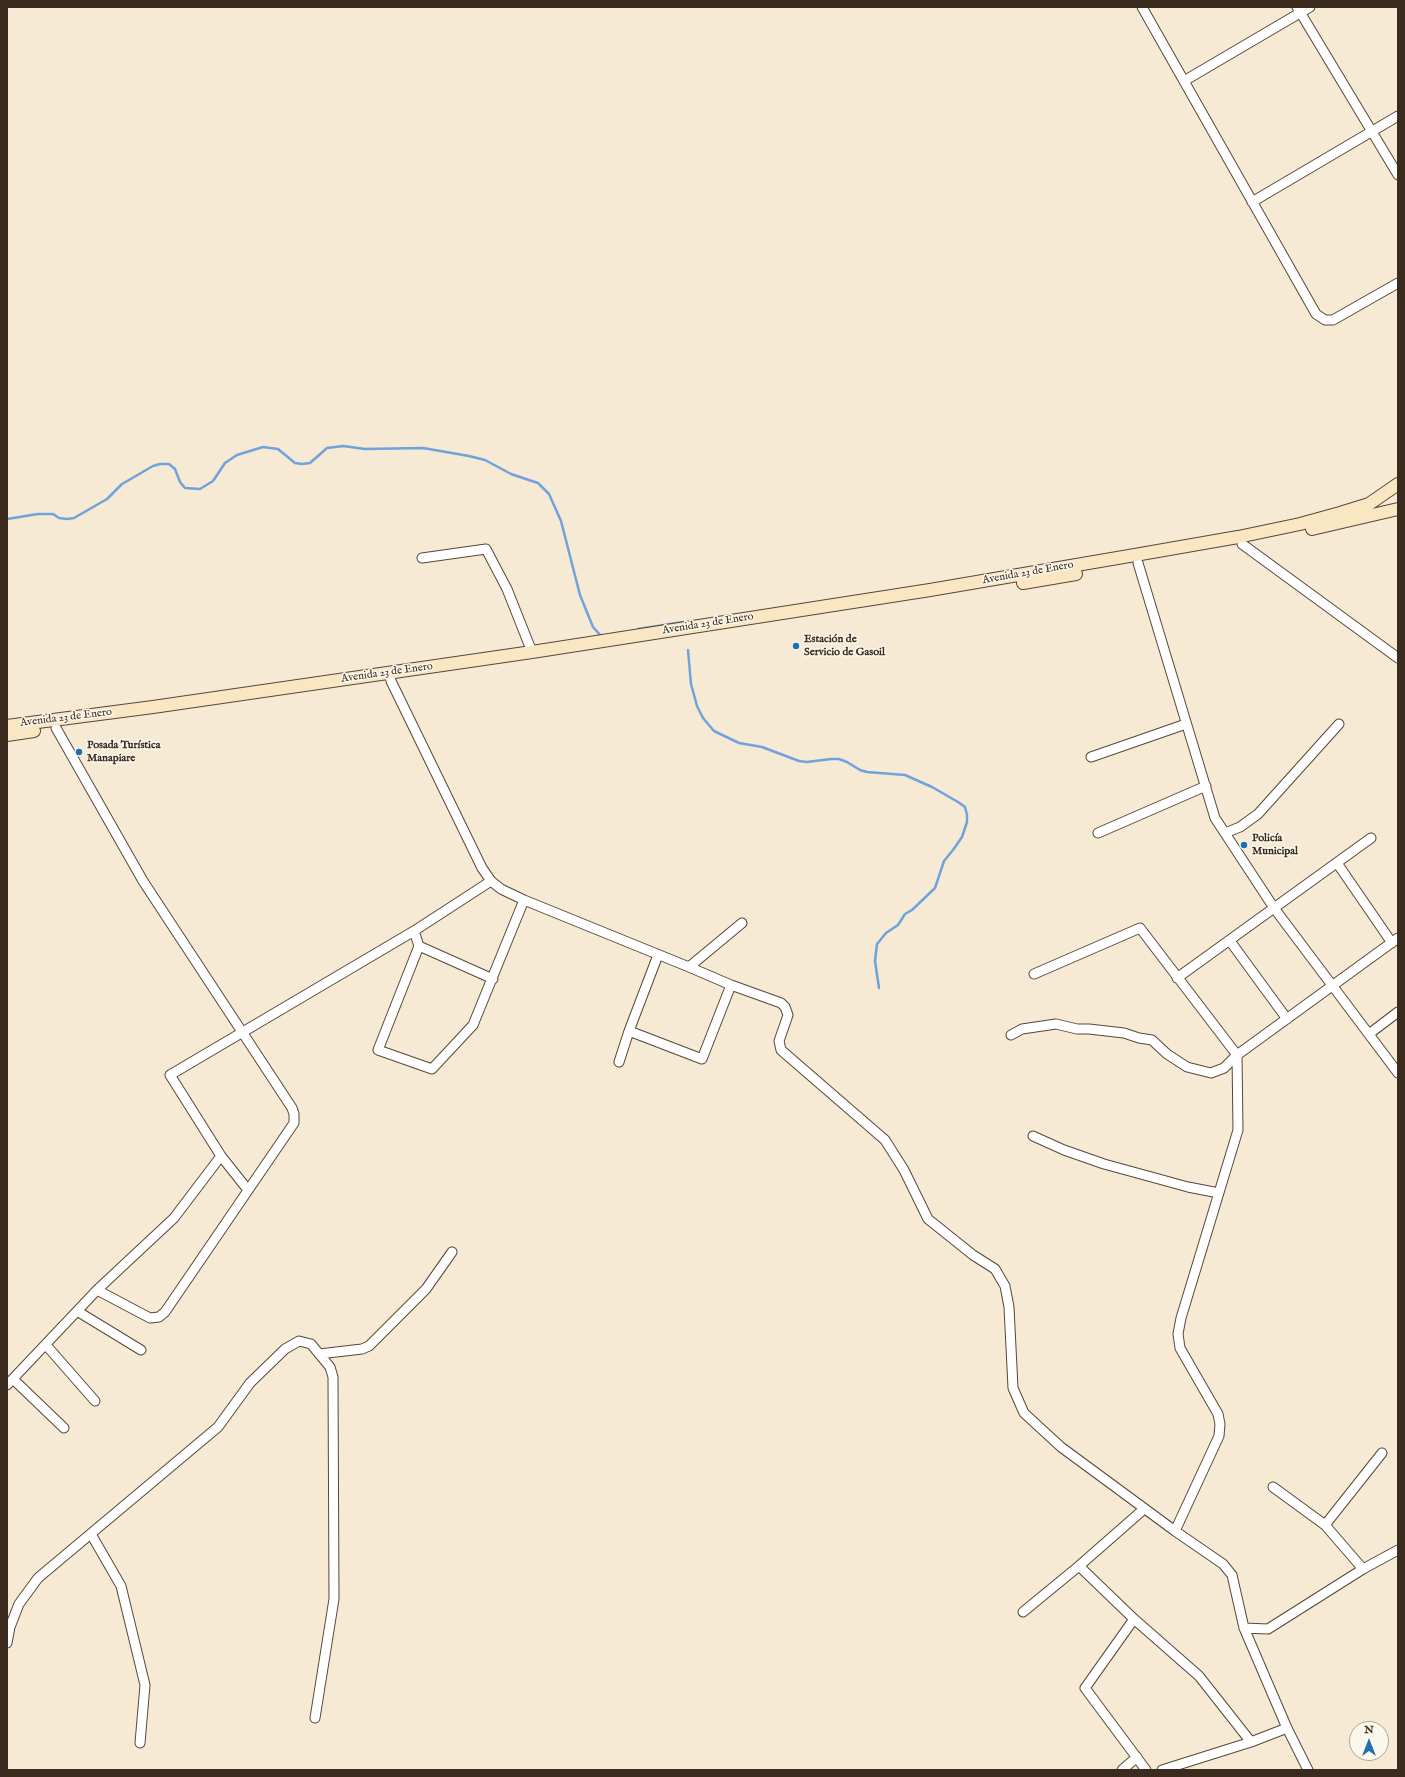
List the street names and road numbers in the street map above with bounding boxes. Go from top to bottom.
street label: Avenida 23 de Enero [981,558,1075,588]
street label: Avenida 23 de Enero [661,610,755,638]
street label: Avenida 23 de Enero [340,660,434,686]
street label: Avenida 23 de Enero [19,706,113,730]

